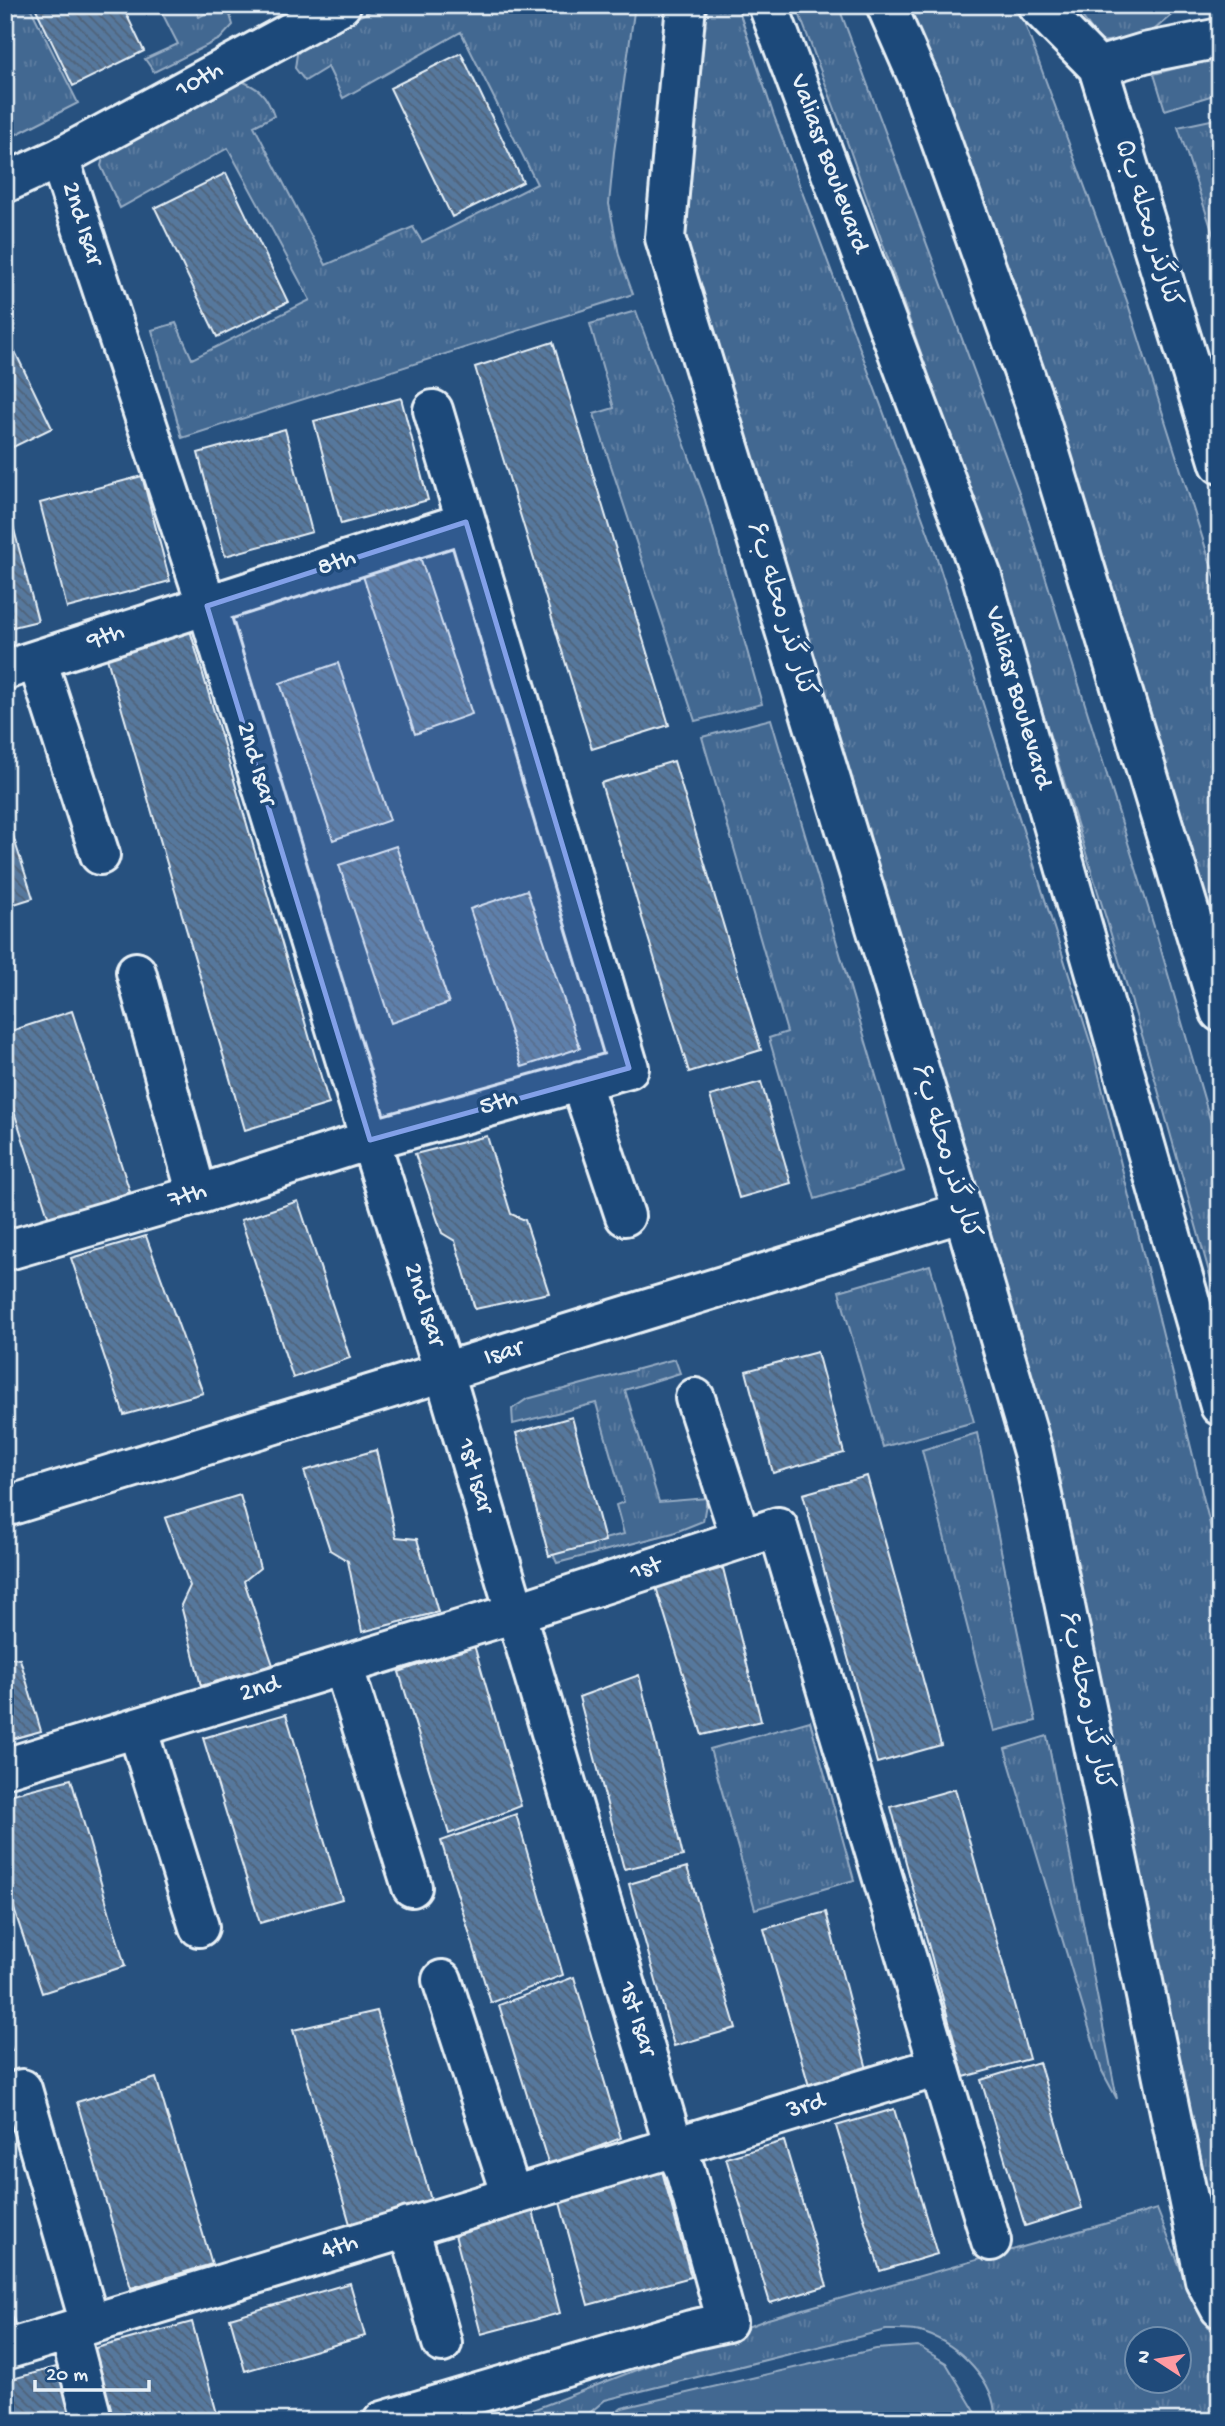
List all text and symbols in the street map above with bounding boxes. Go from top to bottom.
street label: 10th [170,56,229,107]
street label: Valiasr Boulevard [781,69,875,259]
street label: کنارگذر محله ب۵ [1106,135,1190,312]
street label: 2nd Isar [53,178,110,272]
street label: کنار گذر محله ب۶ [738,517,824,701]
street label: 8th [314,543,360,585]
street label: Valiasr Boulevard [976,602,1058,794]
street label: 9th [82,617,129,659]
street label: 2nd Isar [228,718,283,812]
street label: کنار گذر محله ب۶ [903,1059,989,1243]
street label: 5th [476,1084,522,1124]
street label: 7th [164,1177,211,1218]
street label: 2nd Isar [395,1259,452,1353]
street label: Isar [481,1333,530,1375]
street label: 1st Isar [448,1434,500,1520]
street label: 1st [626,1550,668,1590]
street label: کنار گذر محله ب۶ [1050,1608,1122,1793]
street label: 2nd [236,1669,286,1711]
street label: 1st Isar [610,1977,663,2063]
street label: 3rd [782,2086,830,2128]
street label: 4th [318,2228,362,2268]
north arrow [1124,2324,1194,2394]
scale bar [35,2349,149,2393]
text: N [1132,2349,1157,2366]
text: 20 m [46,2364,88,2389]

